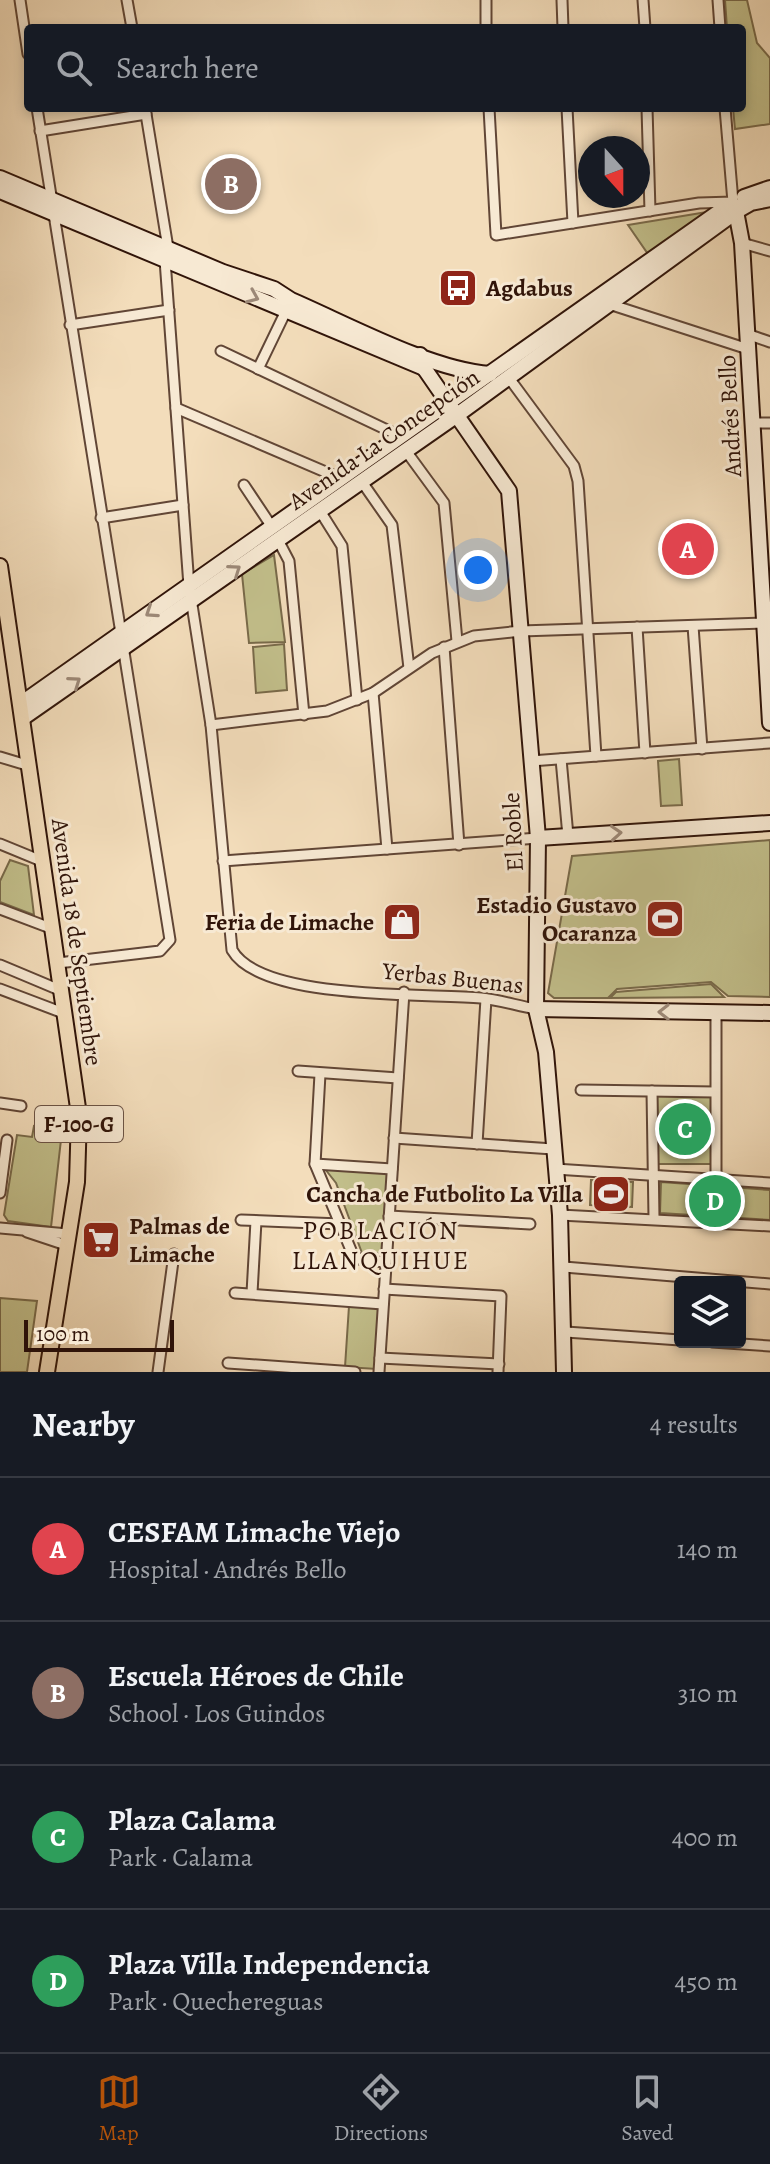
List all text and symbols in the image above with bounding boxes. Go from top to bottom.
search box [24,24,746,112]
icon: search [52,46,96,90]
text: Search here [116,48,259,88]
north arrow [578,136,650,208]
pin: B [205,154,257,214]
bus stop icon: Agdabus [437,267,479,309]
place label: Agdabus [485,272,573,304]
one-way arrow [245,287,259,303]
street label: Andrés Bello [711,354,749,479]
street label: Avenida La Concepción [281,361,486,518]
pin: A [662,519,714,579]
your location [458,550,498,590]
one-way arrow [227,565,241,580]
one-way arrow [145,602,159,617]
one-way arrow [66,677,80,692]
street label: El Roble [495,791,531,873]
street label: Avenida 18 de Septiembre [44,815,110,1068]
one-way arrow [610,825,623,842]
place label: Estadio Gustavo Ocaranza [476,889,637,949]
sports icon: Estadio Gustavo Ocaranza [644,898,686,940]
shop icon: Feria de Limache [381,901,423,943]
place label: Feria de Limache [205,906,374,938]
street label: Yerbas Buenas [380,955,525,1001]
one-way arrow [657,1003,670,1021]
pin: C [659,1099,711,1159]
road number: F-100-G [35,1106,123,1142]
pin: D [689,1171,741,1231]
sports icon: Cancha de Futbolito La Villa [590,1173,632,1215]
place label: Cancha de Futbolito La Villa [306,1178,583,1210]
place label: Palmas de Limache [129,1210,230,1270]
district label: POBLACIÓN LLANQUIHUE [292,1213,470,1278]
supermarket icon: Palmas de Limache [80,1219,122,1261]
map controls [674,1276,746,1348]
button: layers [674,1276,746,1348]
scale bar [24,1316,174,1352]
text: 100 m [36,1319,90,1349]
text: Nearby [32,1401,135,1448]
text: 4 results [650,1407,738,1442]
text: CESFAM Limache Viejo [108,1512,401,1552]
text: A [50,1532,66,1567]
text: 140 m [677,1532,738,1567]
text: Hospital · Andrés Bello [108,1552,346,1587]
text: Escuela Héroes de Chile [108,1656,404,1696]
text: B [50,1676,66,1711]
text: 310 m [678,1676,738,1711]
text: School · Los Guindos [108,1696,325,1731]
text: Plaza Calama [108,1800,276,1840]
text: C [50,1820,66,1855]
text: 400 m [672,1820,738,1855]
text: Park · Calama [108,1840,253,1875]
text: Plaza Villa Independencia [108,1944,430,1984]
text: D [49,1964,67,1999]
text: 450 m [674,1964,738,1999]
text: Park · Quechereguas [108,1984,323,2019]
tab: Map [97,2070,141,2148]
tab: Directions [334,2070,428,2148]
tab: Saved [621,2070,673,2148]

